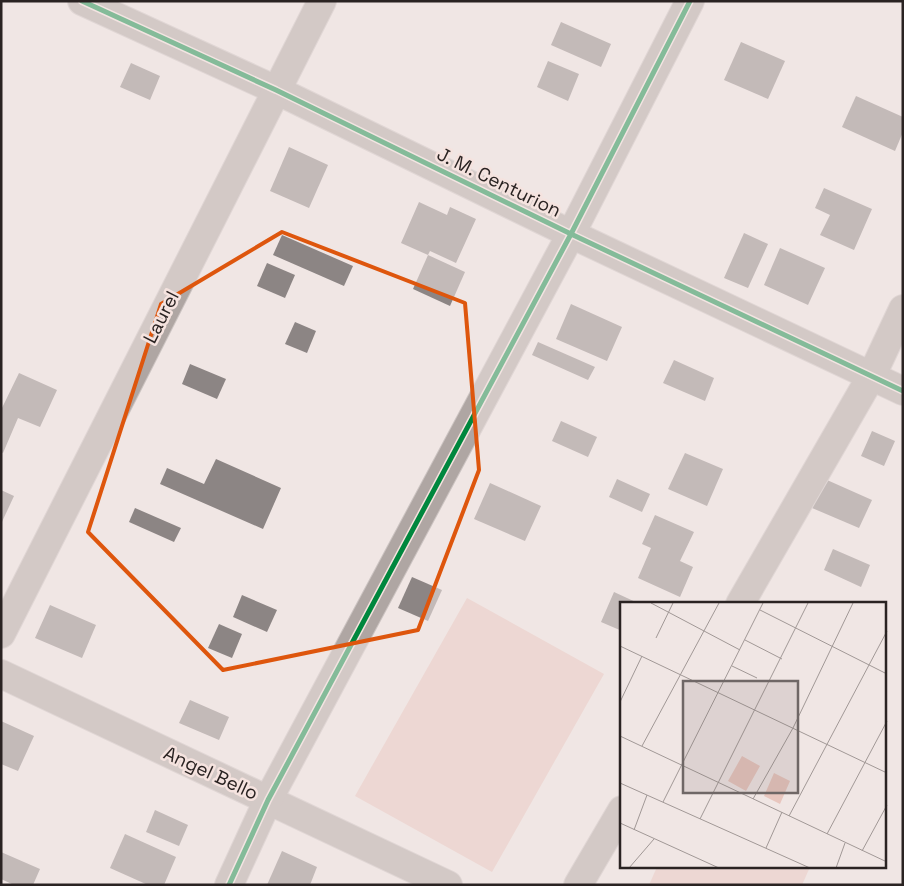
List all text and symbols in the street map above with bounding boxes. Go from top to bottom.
street label: J. M. Centurion [433,141,565,223]
street label: Laurel [137,287,185,347]
inset map [620,602,886,868]
street label: Angel Bello [160,740,262,806]

